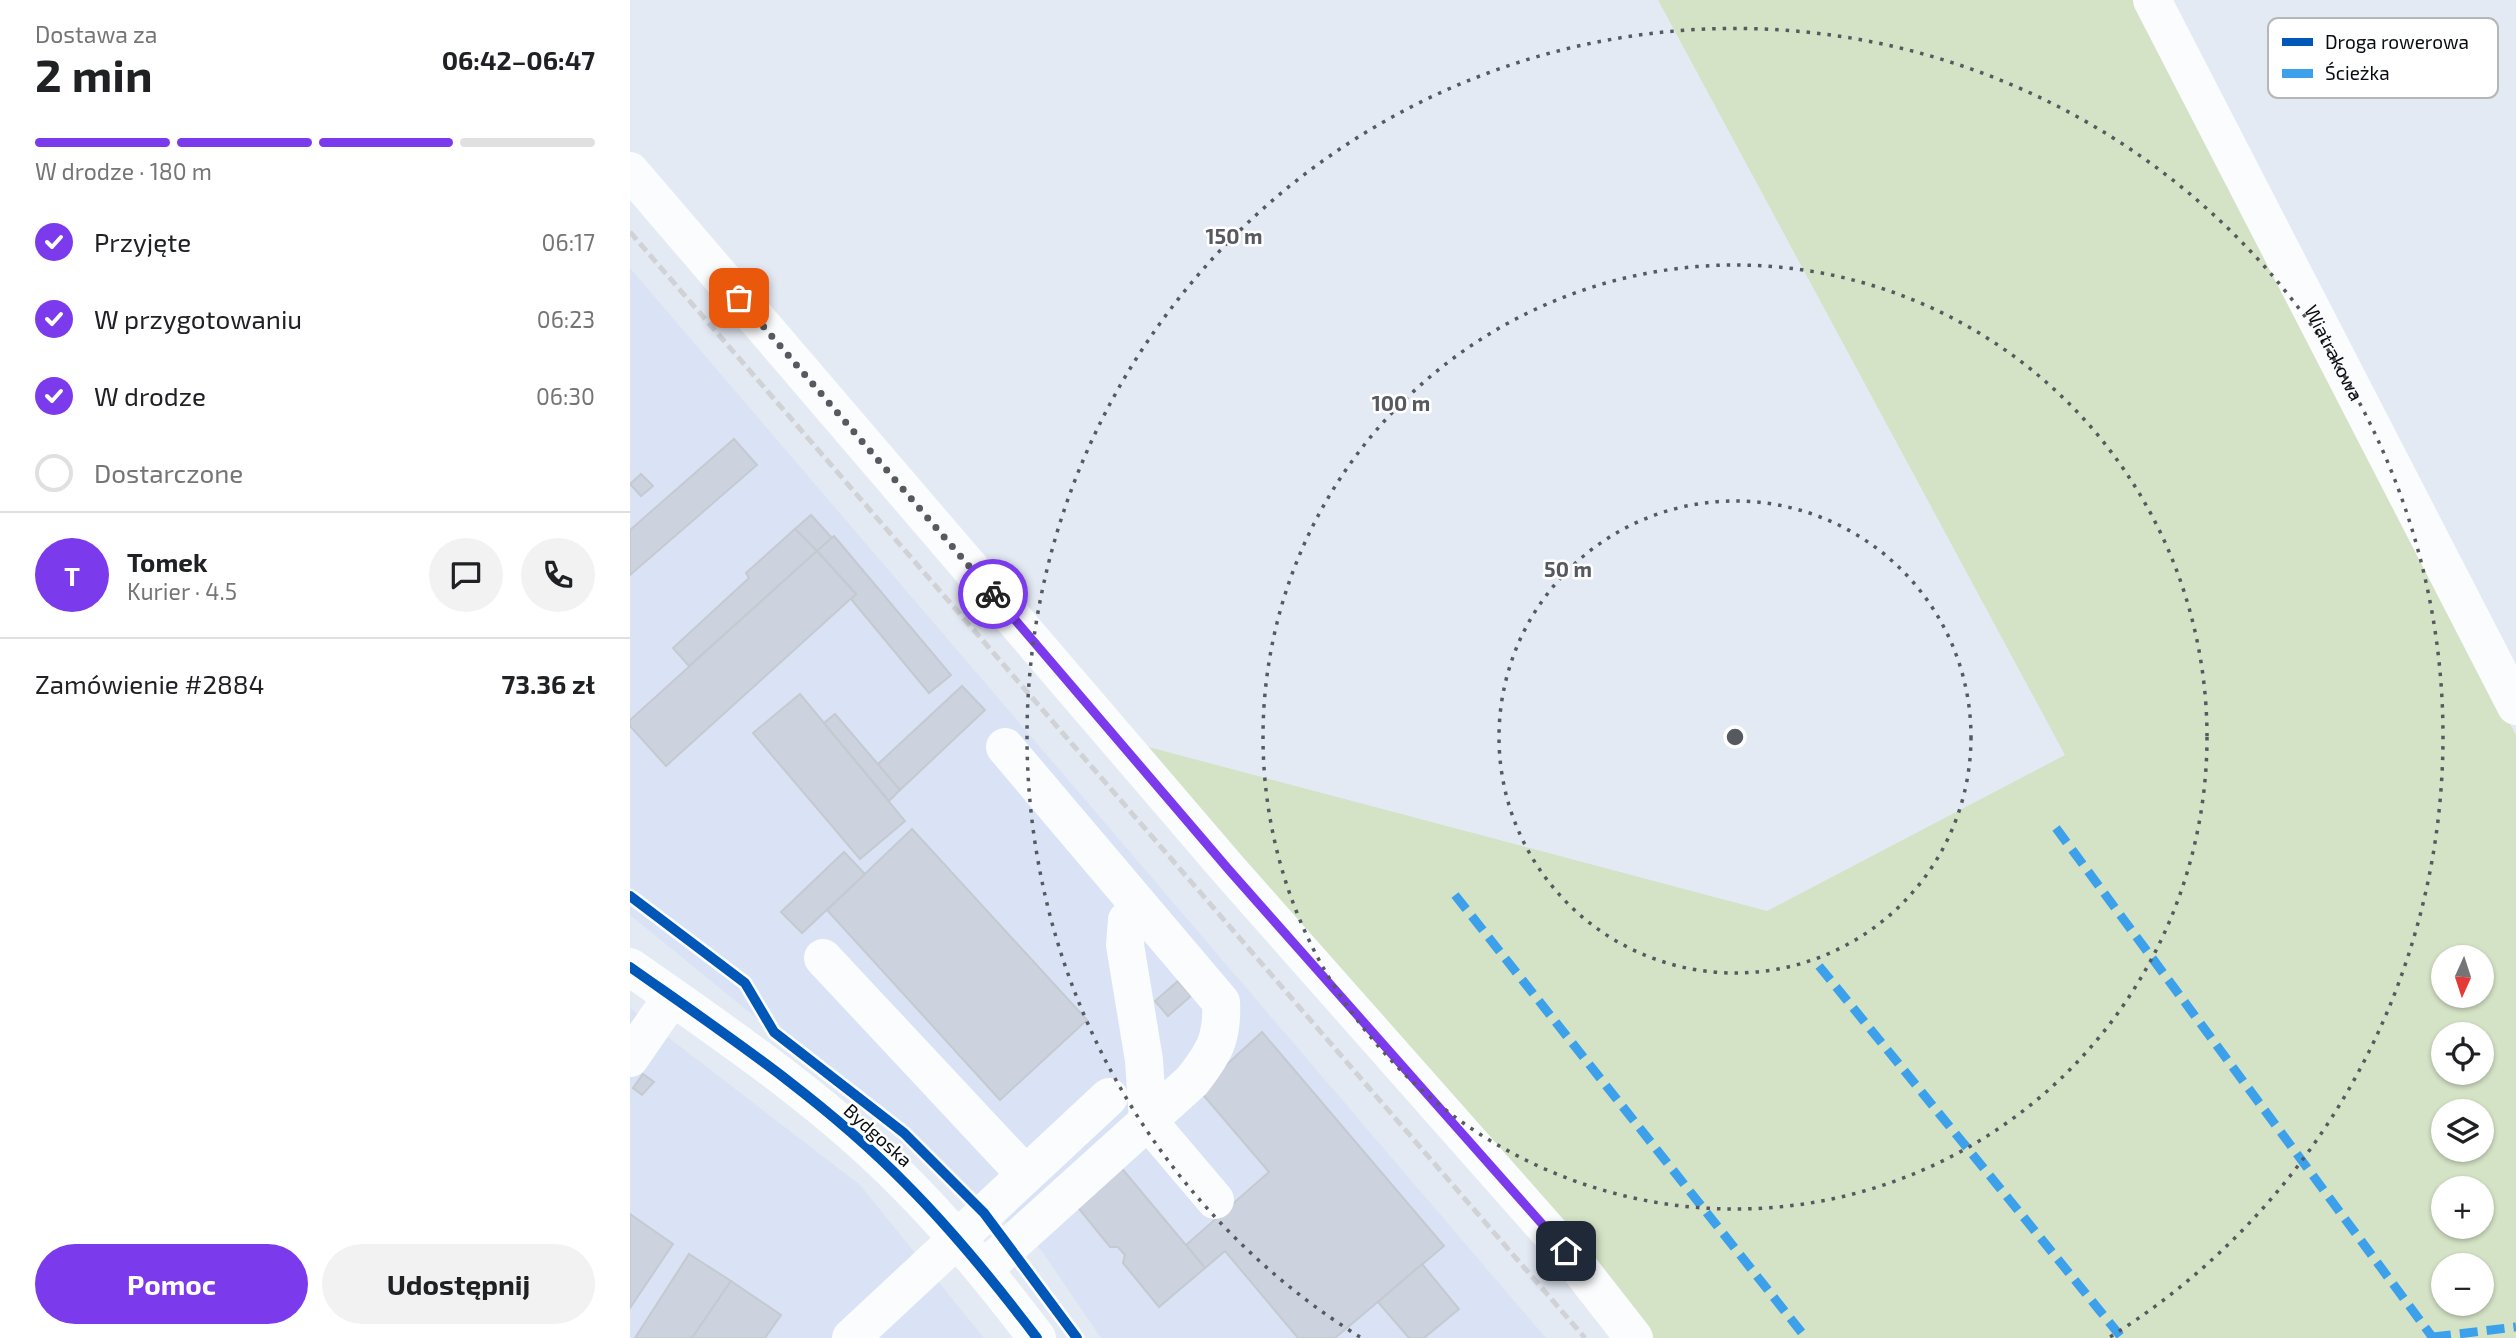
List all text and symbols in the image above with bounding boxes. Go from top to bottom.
legend [2268,18,2498,98]
text: Dostawa za [35,20,157,48]
text: Droga rowerowa [2325,30,2469,53]
text: 06:42–06:47 [442,44,595,75]
text: 2 min [35,46,153,101]
text: Ścieżka [2325,61,2390,84]
text: W drodze · 180 m [35,157,212,185]
icon: check [35,223,73,261]
text: 150 m [1206,223,1262,248]
text: Przyjęte [94,226,191,257]
text: 06:17 [542,228,595,256]
pin [709,268,769,328]
icon: bag [720,279,758,317]
icon: check [35,300,73,338]
street label: Wiatrakowa [2300,301,2369,404]
text: W przygotowaniu [94,303,302,334]
text: 06:23 [537,305,595,333]
icon: check [35,377,73,415]
text: W drodze [94,380,206,411]
text: 06:30 [536,382,595,410]
text: 100 m [1372,390,1430,415]
text: Dostarczone [94,457,243,488]
button: chat [429,538,503,612]
button: phone [521,538,595,612]
text: Tomek [127,546,208,577]
text: 50 m [1544,556,1592,581]
courier [958,559,1028,629]
text: T [64,560,80,591]
icon: bike [974,575,1012,613]
text: Kurier · 4.5 [127,577,237,605]
text: Zamówienie #2884 [35,668,265,699]
text: 73.36 zł [501,668,595,699]
centre of rings [1723,725,1747,749]
north arrow [2431,945,2494,1008]
map controls [2431,945,2494,1316]
button: locate [2431,1022,2494,1085]
street label: Bydgoska [840,1098,917,1171]
button: layers [2431,1099,2494,1162]
button: + [2431,1176,2494,1239]
pin [1536,1221,1596,1281]
icon: home [1547,1232,1585,1270]
button: Pomoc [35,1244,308,1324]
button: Udostępnij [322,1244,595,1324]
button: − [2431,1253,2494,1316]

